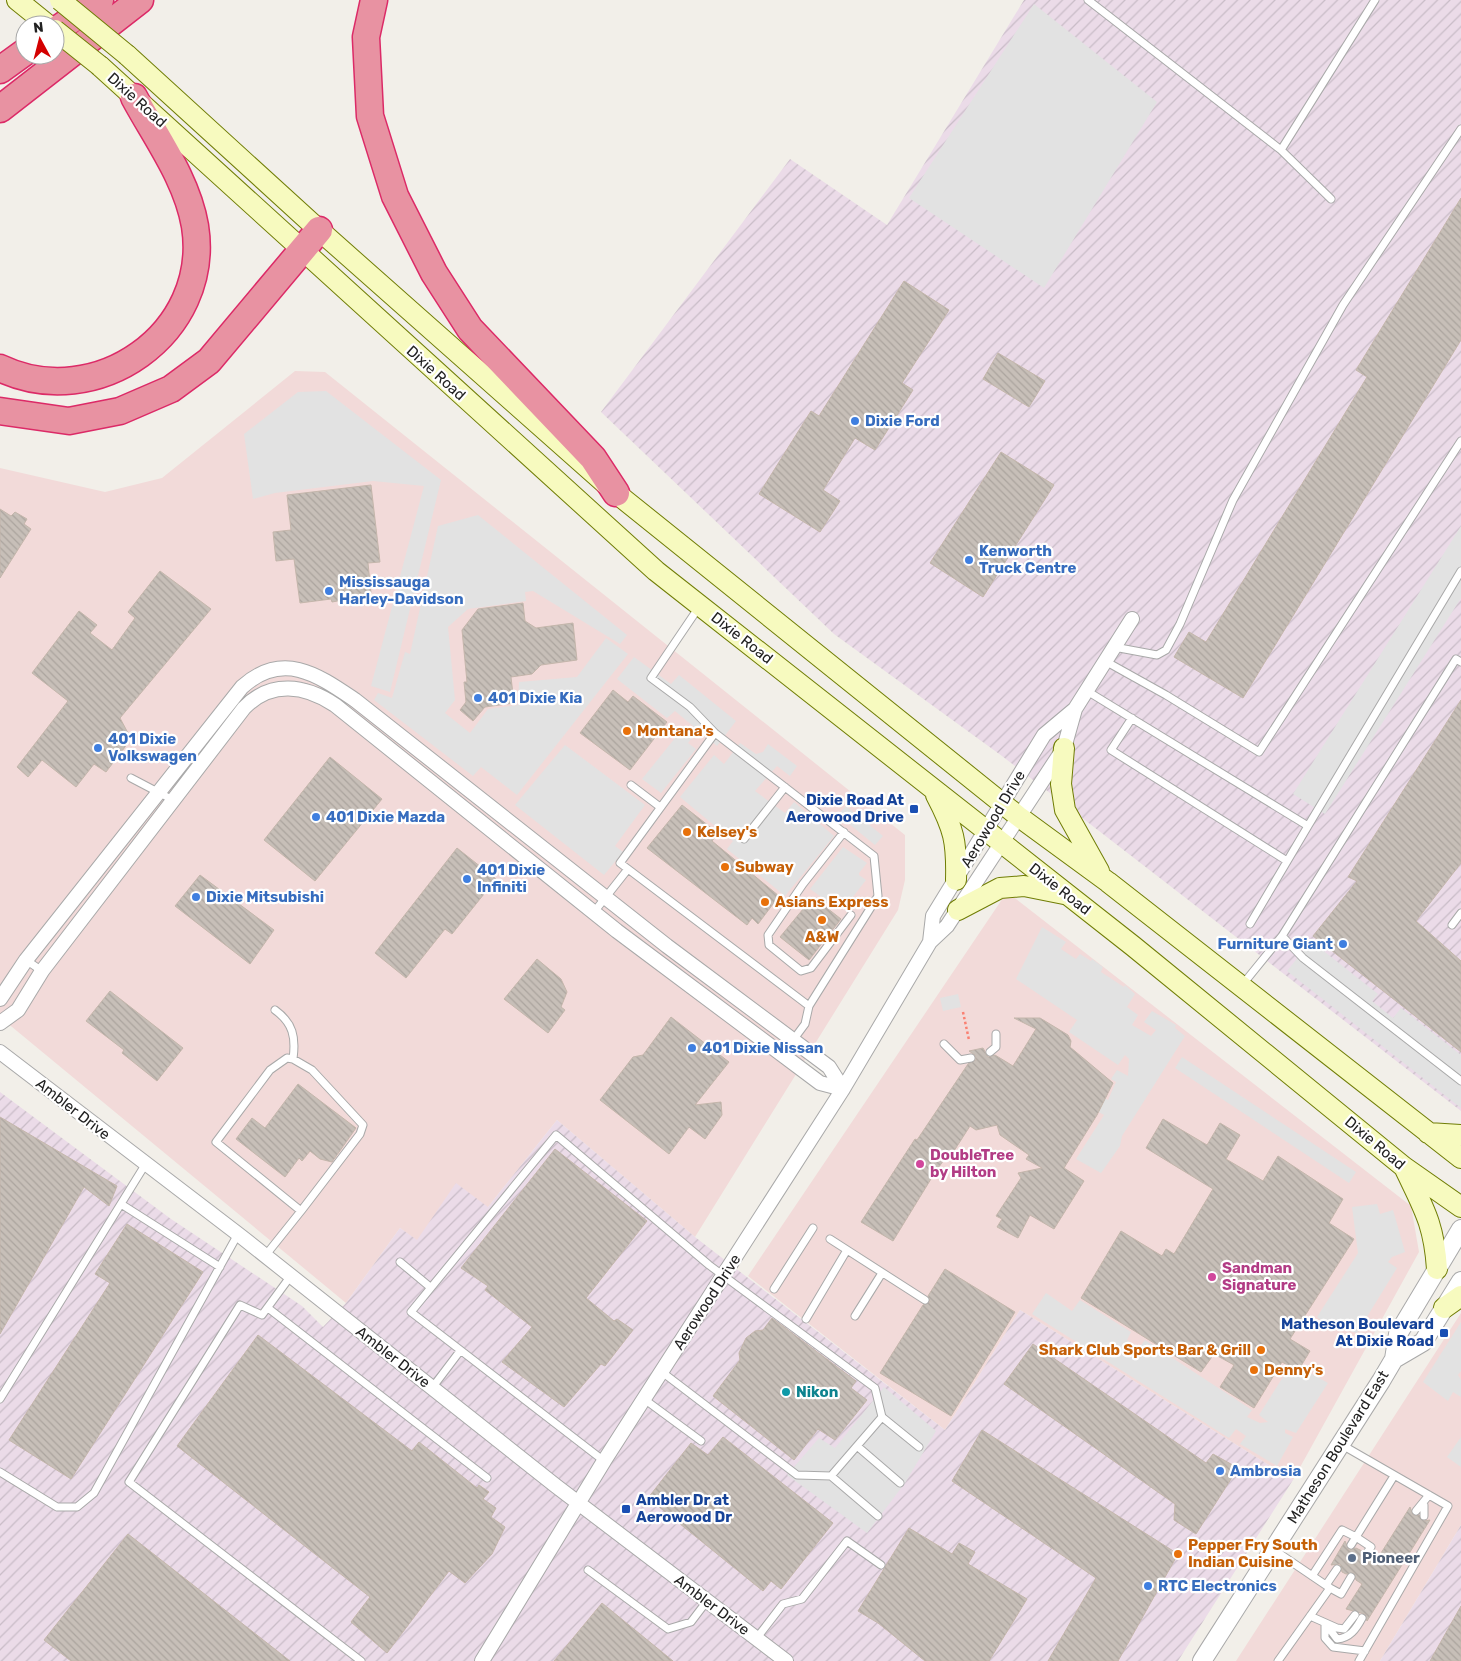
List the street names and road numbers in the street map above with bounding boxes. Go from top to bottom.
street label: Dixie Road [104,69,170,131]
street label: Dixie Road [403,342,469,404]
street label: Dixie Road [708,608,776,668]
street label: Aerowood Drive [957,767,1029,871]
street label: Dixie Road [1026,859,1094,919]
street label: Ambler Drive [32,1074,114,1144]
street label: Dixie Road [1341,1113,1409,1173]
street label: Aerowood Drive [669,1251,745,1353]
street label: Ambler Drive [352,1322,434,1392]
street label: Matheson Boulevard East [1283,1367,1393,1527]
street label: Ambler Drive [671,1571,753,1639]

